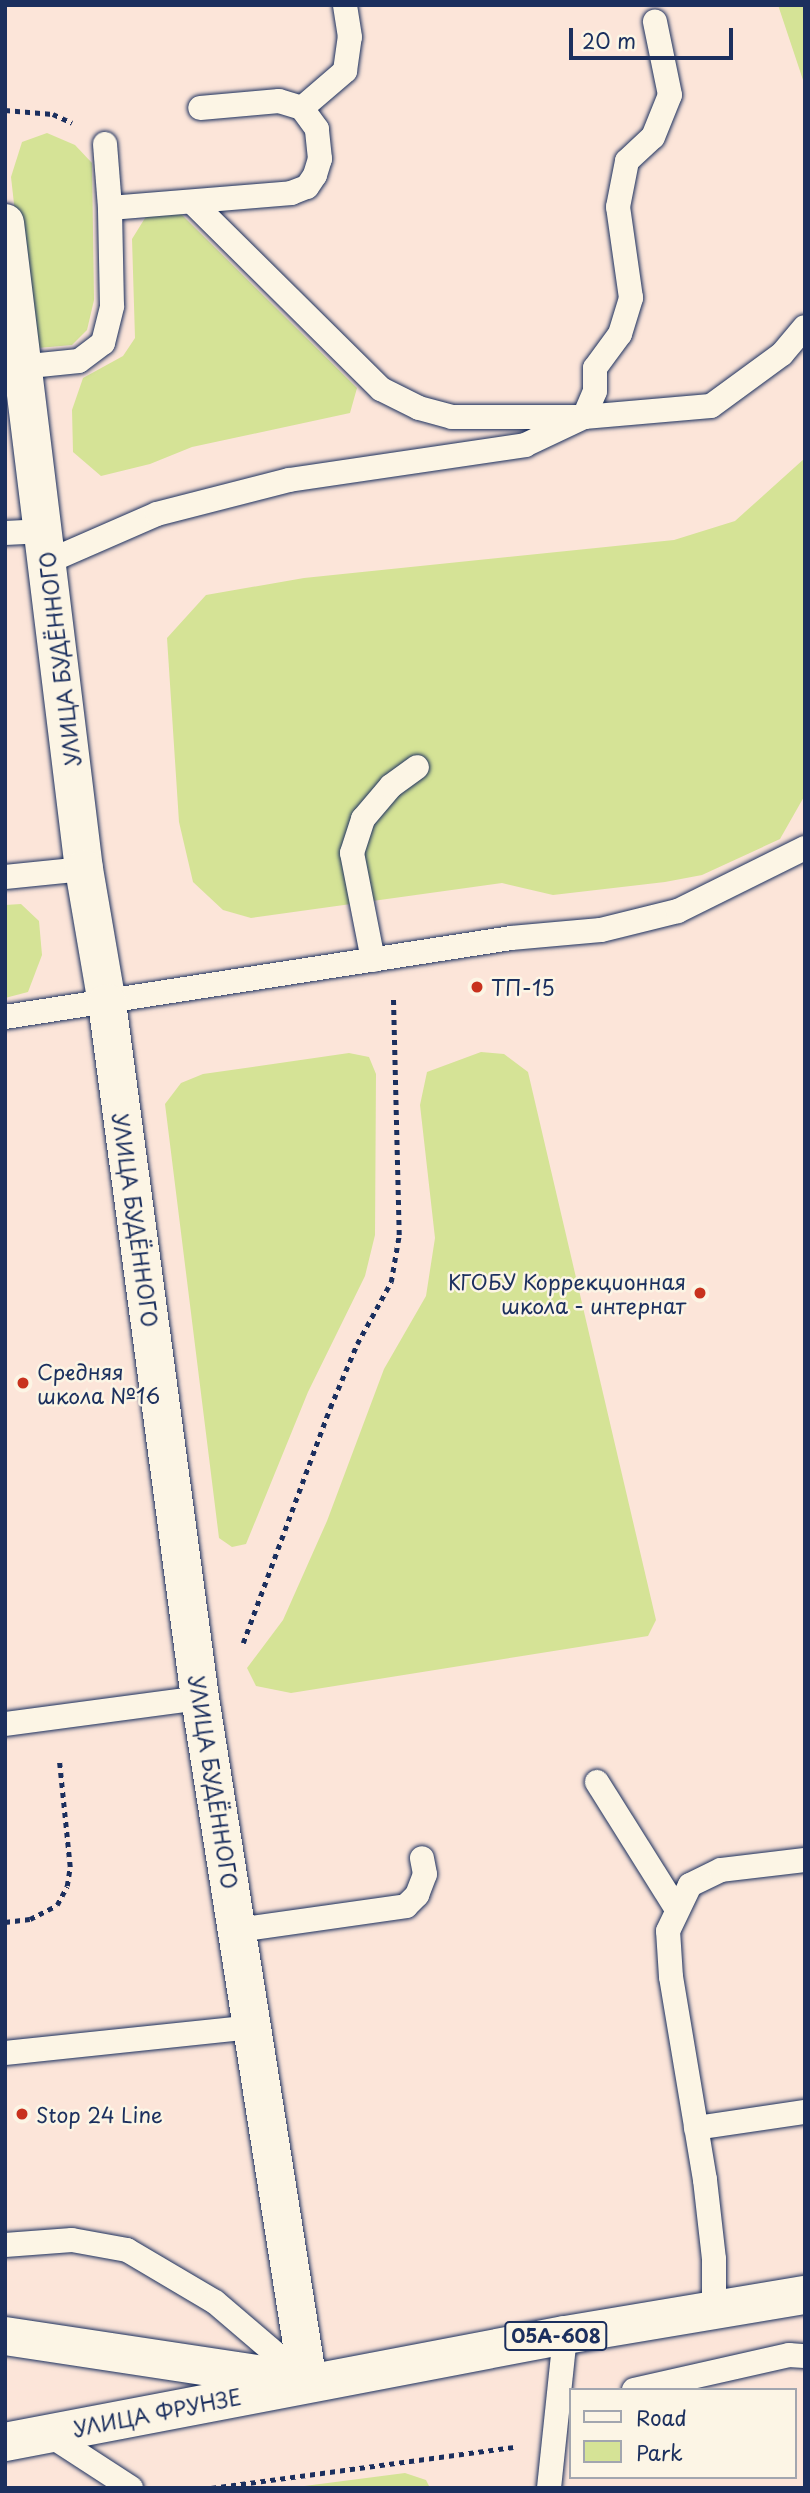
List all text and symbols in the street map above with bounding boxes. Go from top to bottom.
scale bar [572,14,736,58]
text: 20 m [582,24,636,56]
street label: УЛИЦА БУДЁННОГО [33,550,85,768]
place label: ТП-15 [491,974,555,1000]
marker: ТП-15 [469,979,485,995]
street label: УЛИЦА БУДЁННОГО [108,1111,164,1329]
place label: КГОБУ Коррекционная школа - интернат [449,1268,686,1318]
marker: КГОБУ Коррекционная школа - интернат [692,1285,708,1301]
place label: Средняя школа №16 [37,1358,161,1408]
marker: Средняя школа №16 [15,1375,31,1391]
street label: УЛИЦА БУДЁННОГО [185,1673,243,1891]
place label: Stop 24 Line [36,2101,165,2127]
marker: Stop 24 Line [14,2106,30,2122]
road number: 05А-608 [504,2320,608,2352]
street label: УЛИЦА ФРУНЗЕ [70,2383,244,2441]
legend [568,2388,796,2479]
text: Road [636,2401,687,2433]
text: Park [636,2436,683,2468]

